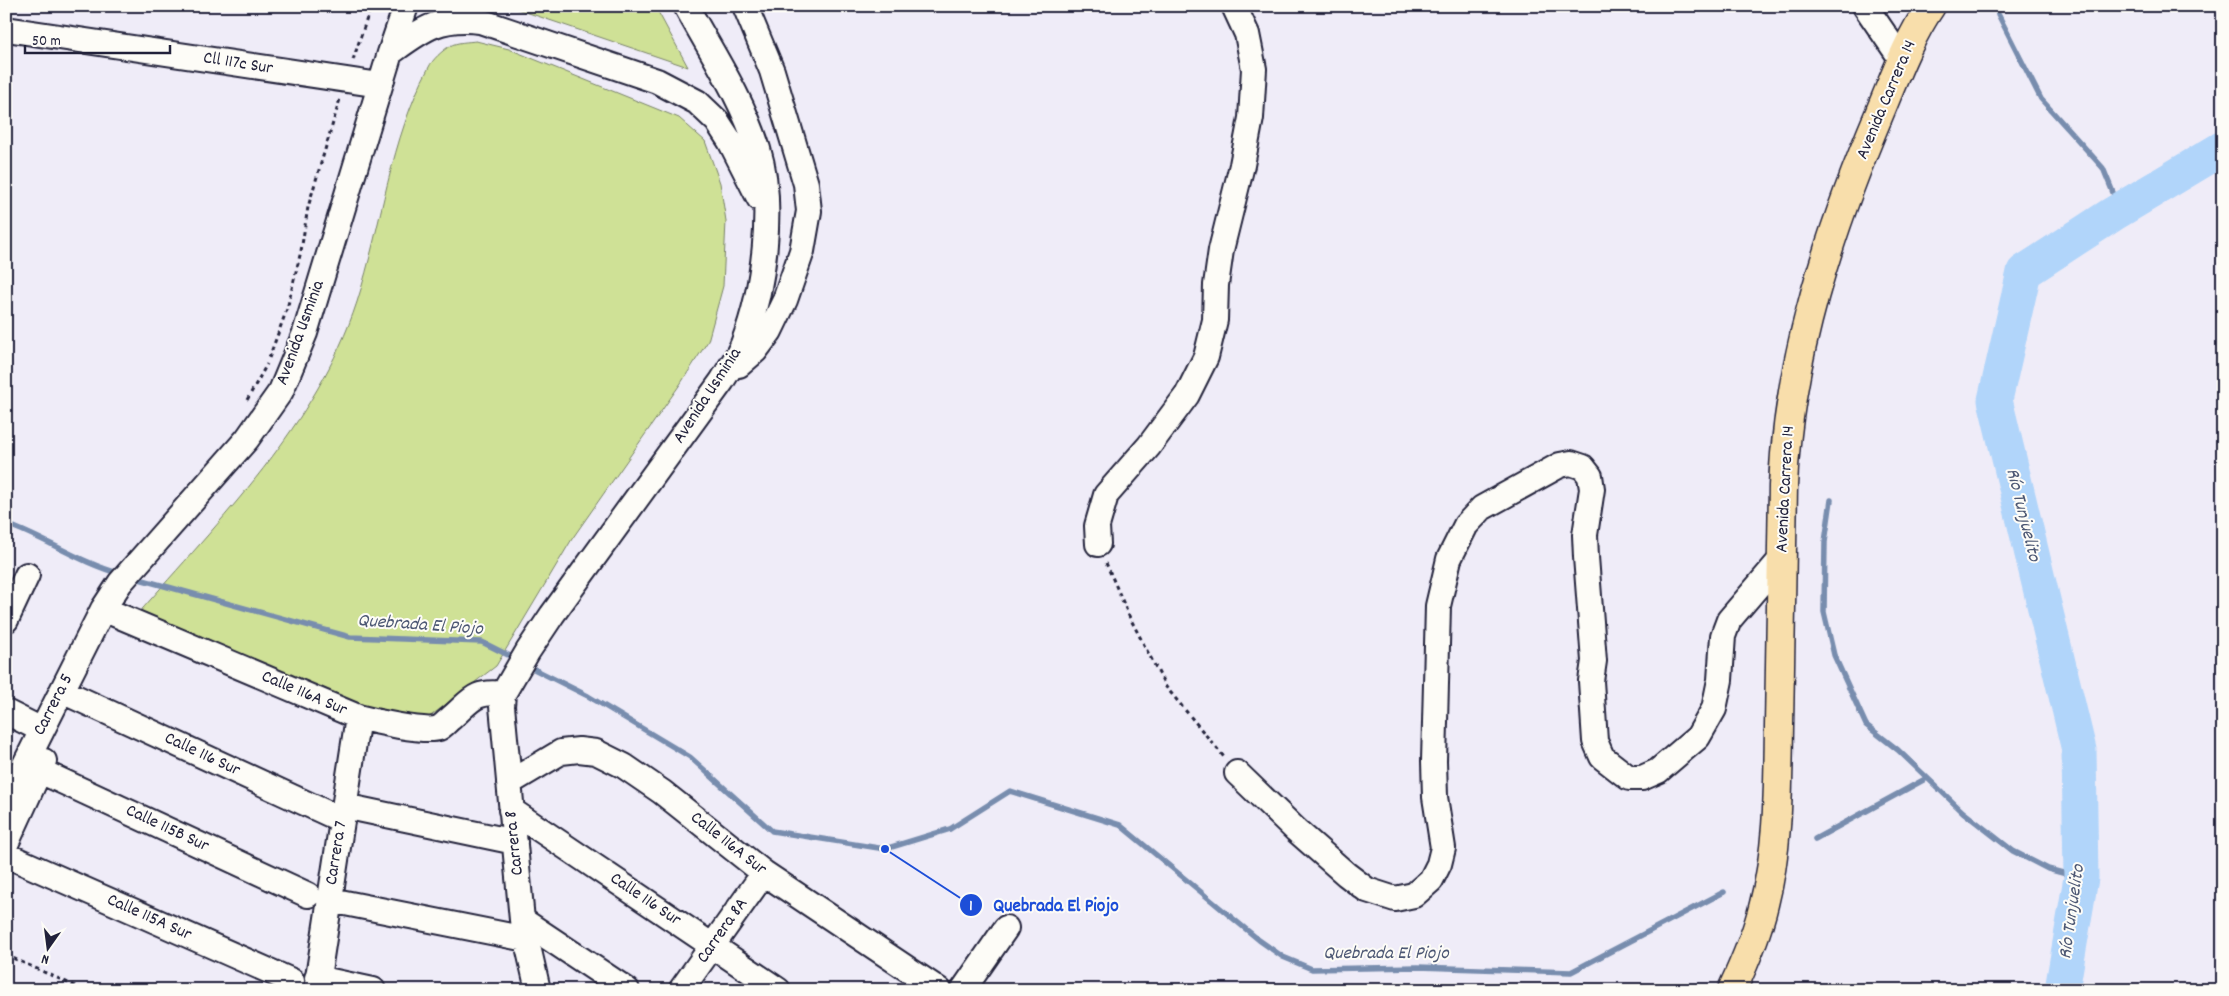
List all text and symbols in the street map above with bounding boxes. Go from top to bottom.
scale bar [25,22,170,54]
text: 50 m [32,31,61,53]
street label: Avenida Carrera 14 [1851,37,1923,163]
street label: Cll 117c Sur [201,46,275,82]
street label: Avenida Usminia [270,277,332,389]
street label: Avenida Usminia [668,343,749,449]
street label: Avenida Carrera 14 [1770,425,1802,553]
water label: Río Tunjuelito [1997,466,2047,566]
water label: Quebrada El Piojo [356,608,485,644]
street label: Calle 116A Sur [257,665,351,723]
street label: Carrera 5 [28,670,80,740]
street label: Calle 116 Sur [160,727,244,784]
street label: Calle 115B Sur [121,799,213,859]
street label: Calle 116A Sur [684,806,772,882]
street label: Carrera 8 [499,809,531,877]
street label: Carrera 7 [320,819,354,887]
water label: Río Tunjuelito [2053,862,2093,961]
street label: Calle 116 Sur [604,867,686,933]
street label: Calle 115A Sur [103,888,196,948]
callout: Quebrada El Piojo [958,888,1129,922]
street label: Carrera 8A [691,893,755,969]
text: Quebrada El Piojo [993,894,1119,921]
text: 1 [969,896,973,918]
north arrow [22,924,72,974]
water label: Quebrada El Piojo [1323,941,1450,968]
text: N [39,948,51,969]

